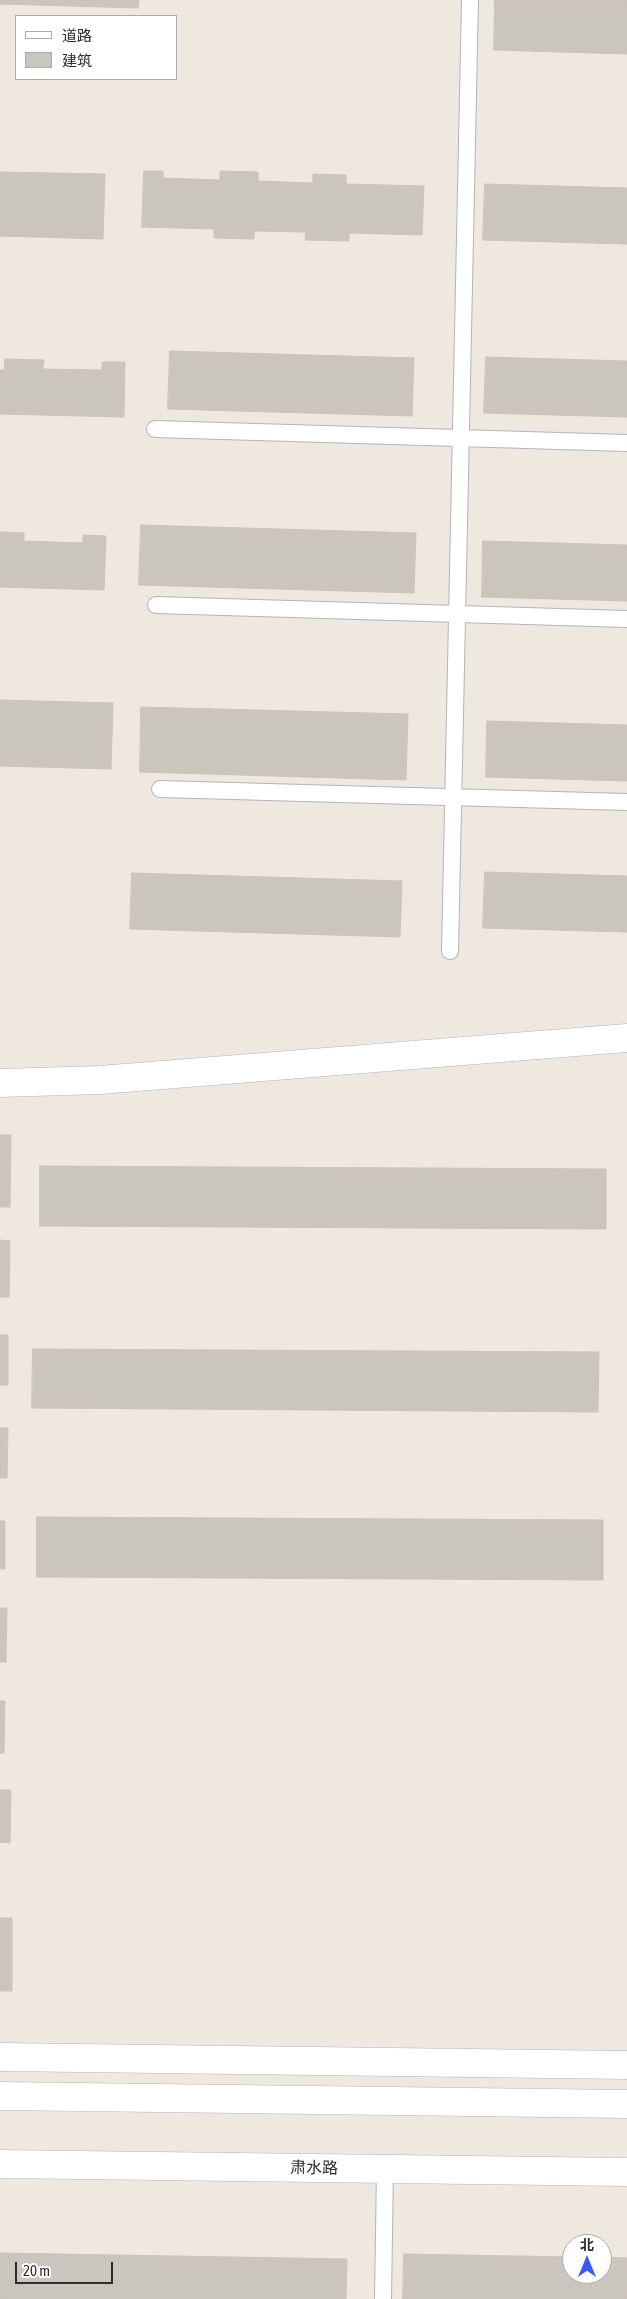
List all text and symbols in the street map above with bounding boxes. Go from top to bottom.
legend [15,15,178,80]
text: 道路 [62,27,92,44]
text: 建筑 [62,52,92,69]
street label: 肃水路 [290,2158,338,2178]
north arrow [562,2234,612,2284]
text: 北 [580,2237,594,2253]
scale bar [18,2252,115,2284]
text: 20 m [23,2262,50,2279]

